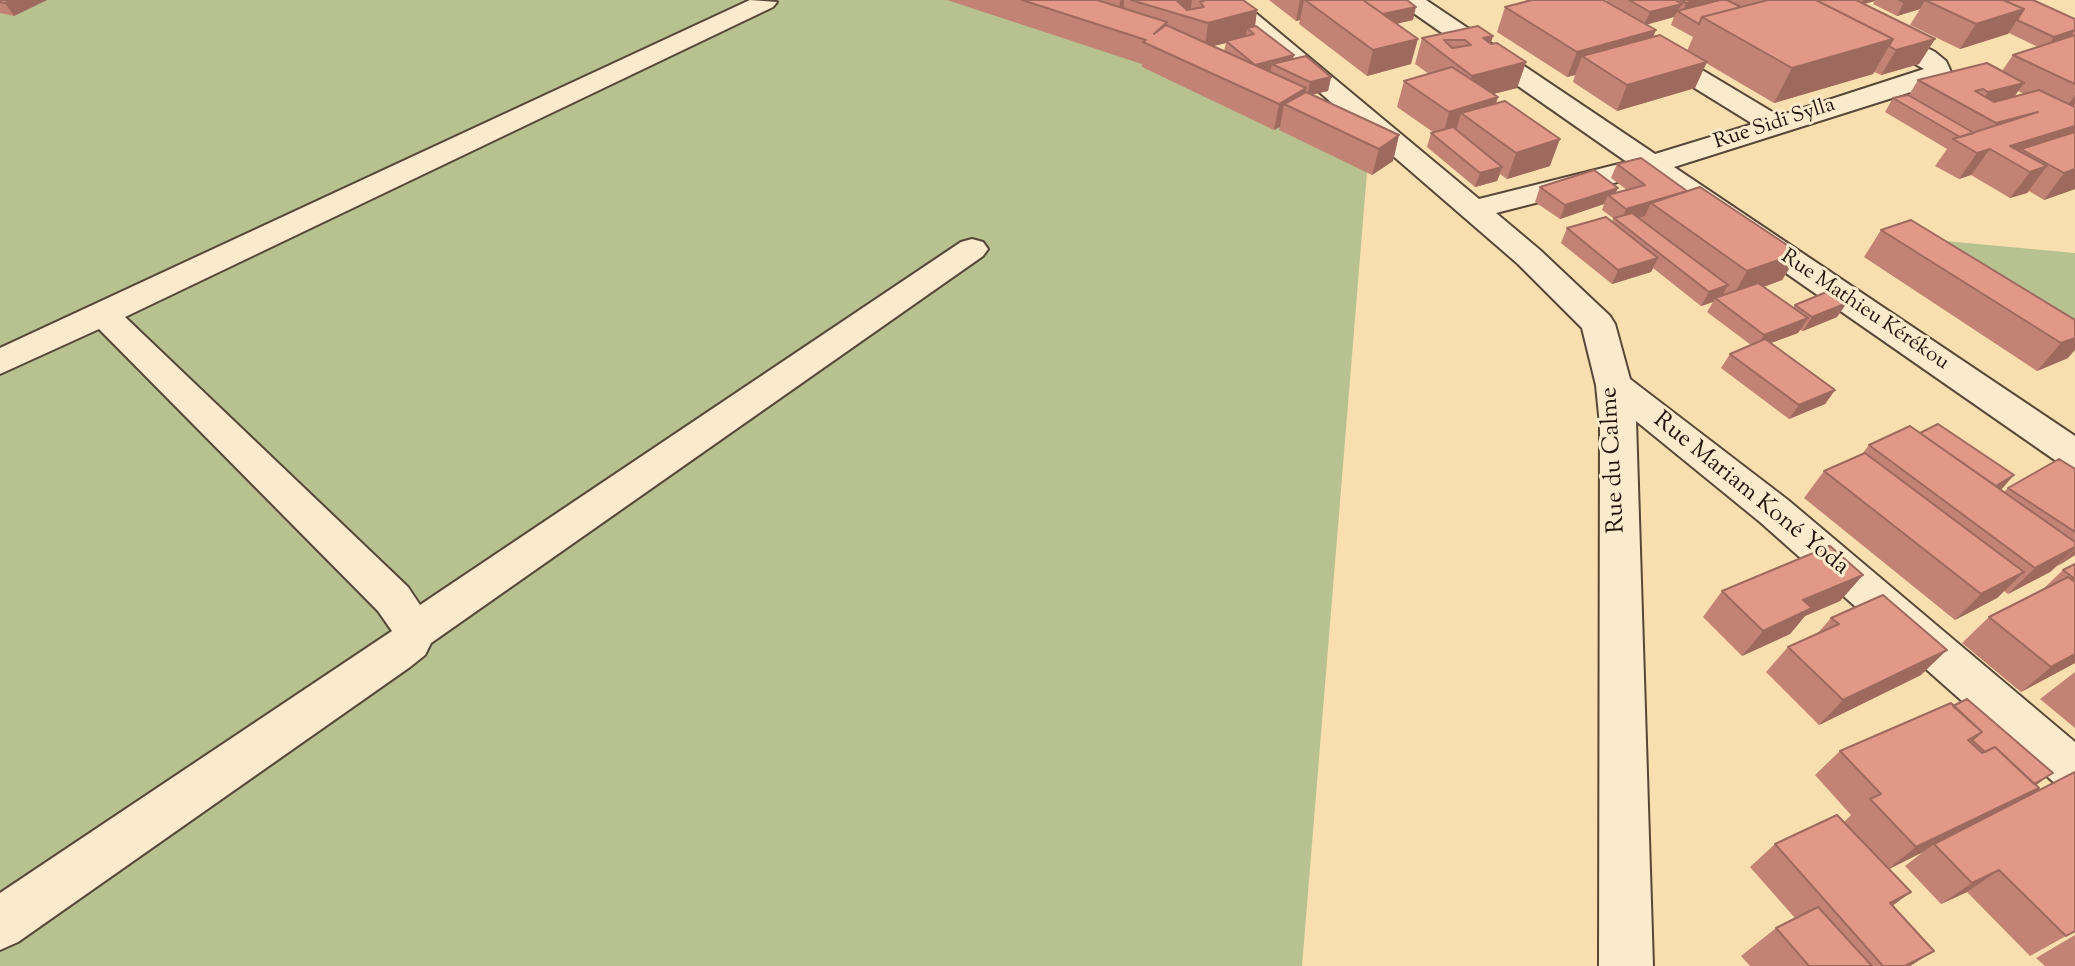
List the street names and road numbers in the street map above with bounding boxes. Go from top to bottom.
street label: Rue Sidi Sylla [1711,94,1839,156]
street label: Rue Mathieu Kérékou [1775,245,1953,377]
street label: Rue du Calme [1597,386,1633,534]
street label: Rue Mariam Koné Yoda [1646,407,1854,583]

